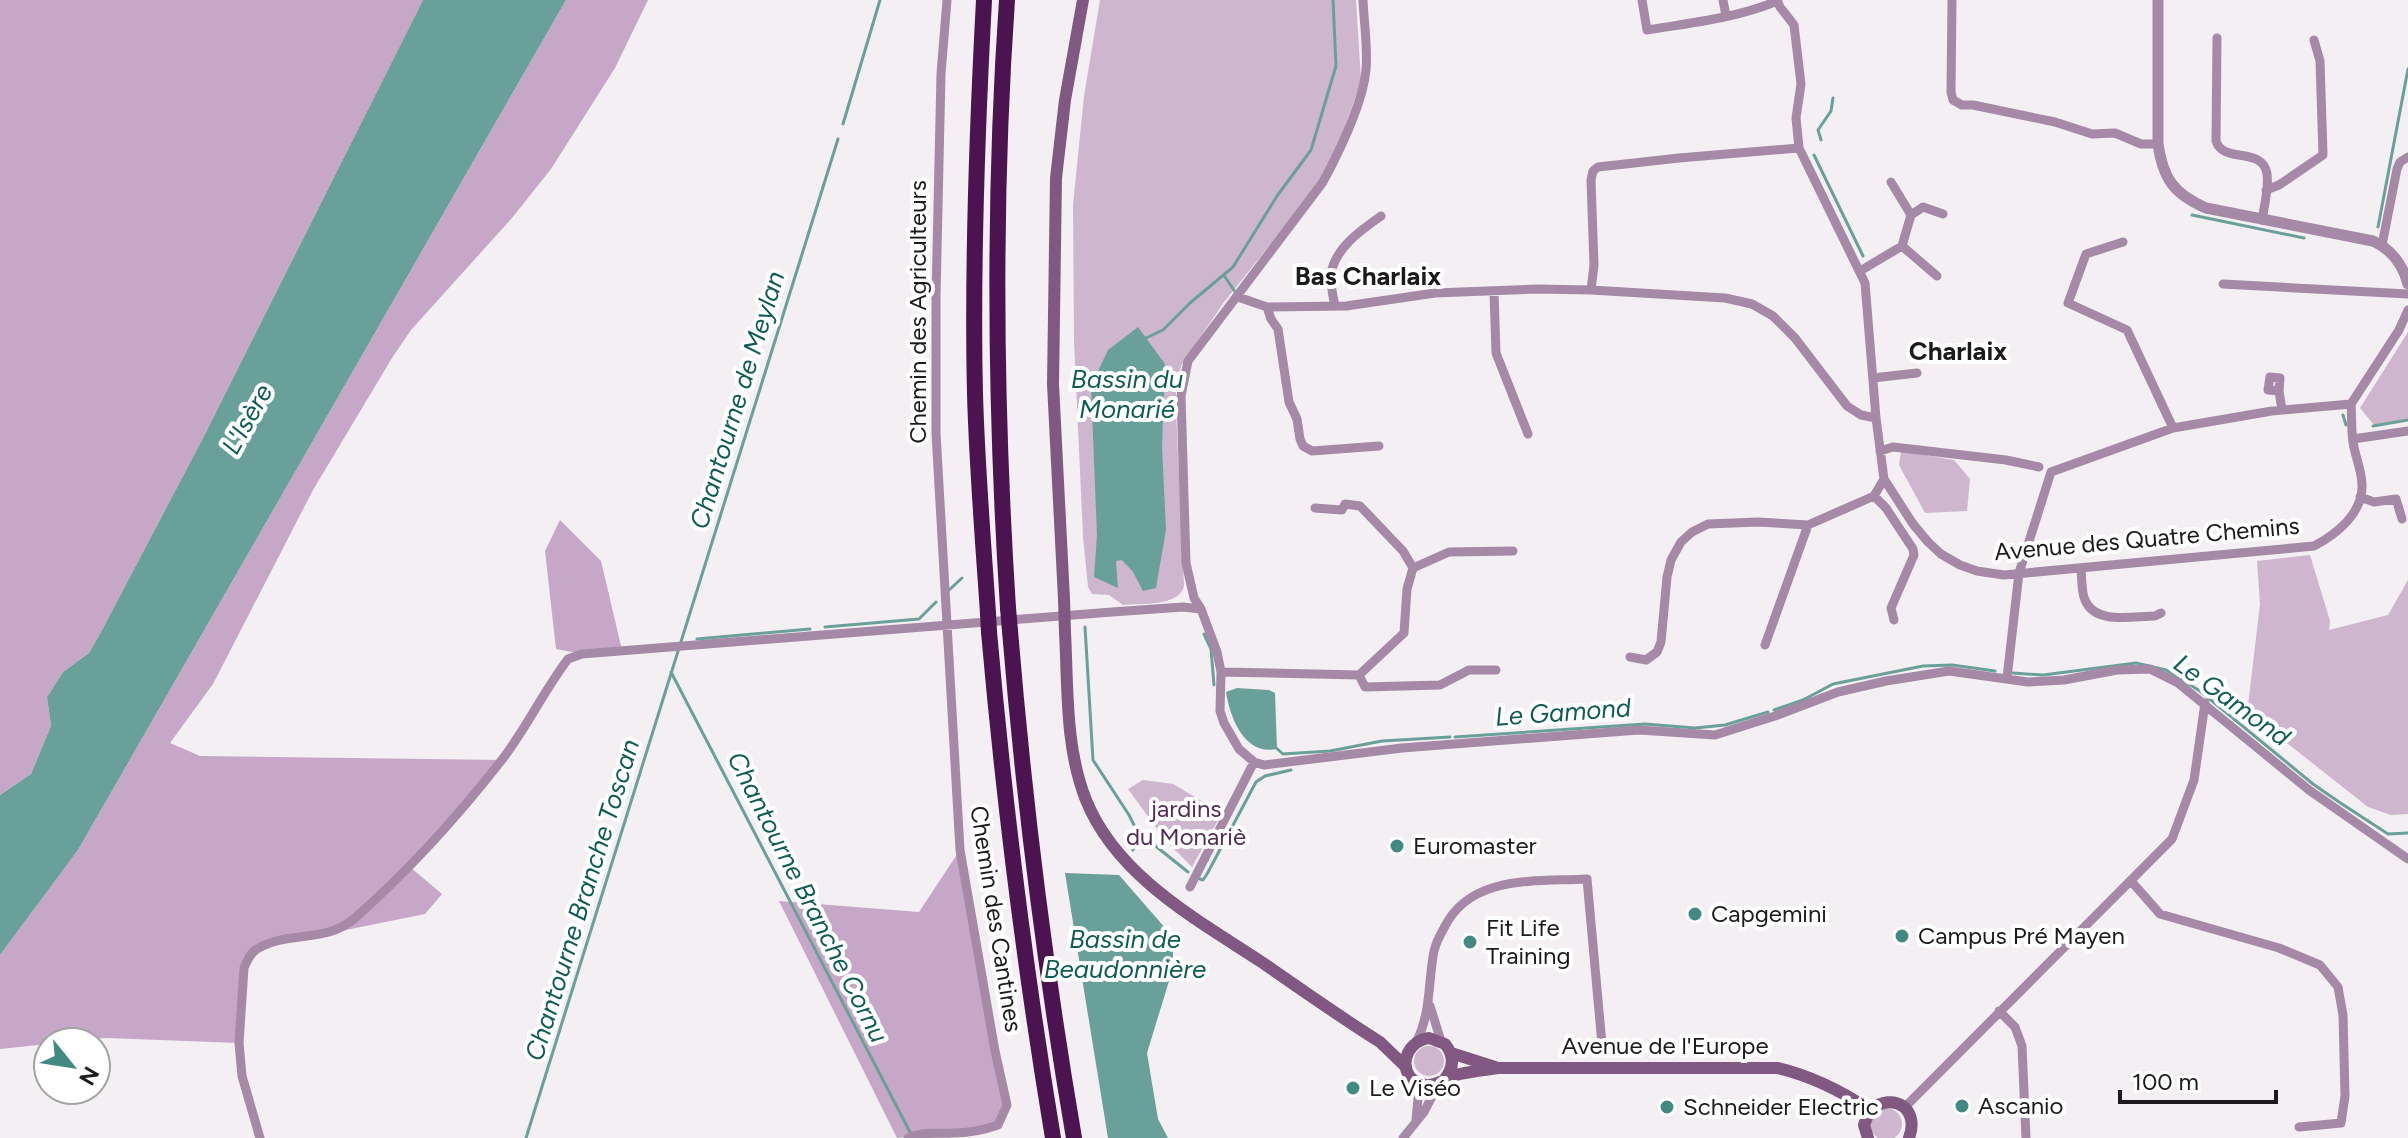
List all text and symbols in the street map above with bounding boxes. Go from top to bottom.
street label: Chemin des Agriculteurs [903,180,932,444]
district label: Bas Charlaix [1295,260,1441,292]
water label: Chantourne de Meylan [683,267,791,533]
district label: Charlaix [1909,335,2007,367]
water label: Bassin du Monarié [1071,363,1183,425]
water label: L'Isère [215,378,279,460]
street label: Avenue des Quatre Chemins [1993,511,2301,566]
water label: Le Gamond [2168,647,2297,753]
water label: Le Gamond [1494,691,1633,733]
water label: Chantourne Branche Toscan [518,735,646,1065]
water label: Chantourne Branche Cornu [721,746,895,1048]
park label: jardins du Monariè [1126,794,1246,851]
street label: Chemin des Cantines [964,804,1029,1034]
place label: Euromaster [1413,831,1537,860]
marker: Euromaster [1388,837,1406,855]
place label: Capgemini [1711,899,1827,928]
marker: Capgemini [1686,905,1704,923]
place label: Fit Life Training [1486,913,1571,970]
place label: Campus Pré Mayen [1918,921,2125,950]
water label: Bassin de Beaudonnière [1044,923,1206,985]
marker: Campus Pré Mayen [1893,927,1911,945]
marker: Fit Life Training [1461,933,1479,951]
north arrow [32,1026,112,1106]
street label: Avenue de l'Europe [1561,1031,1769,1060]
scale bar [2120,1054,2276,1104]
text: N [73,1062,105,1090]
text: 100 m [2132,1067,2199,1096]
place label: Le Viséo [1369,1073,1461,1102]
marker: Le Viséo [1344,1079,1362,1097]
place label: Ascanio [1978,1091,2064,1120]
place label: Schneider Electric [1683,1092,1879,1121]
marker: Ascanio [1953,1097,1971,1115]
marker: Schneider Electric [1658,1098,1676,1116]

